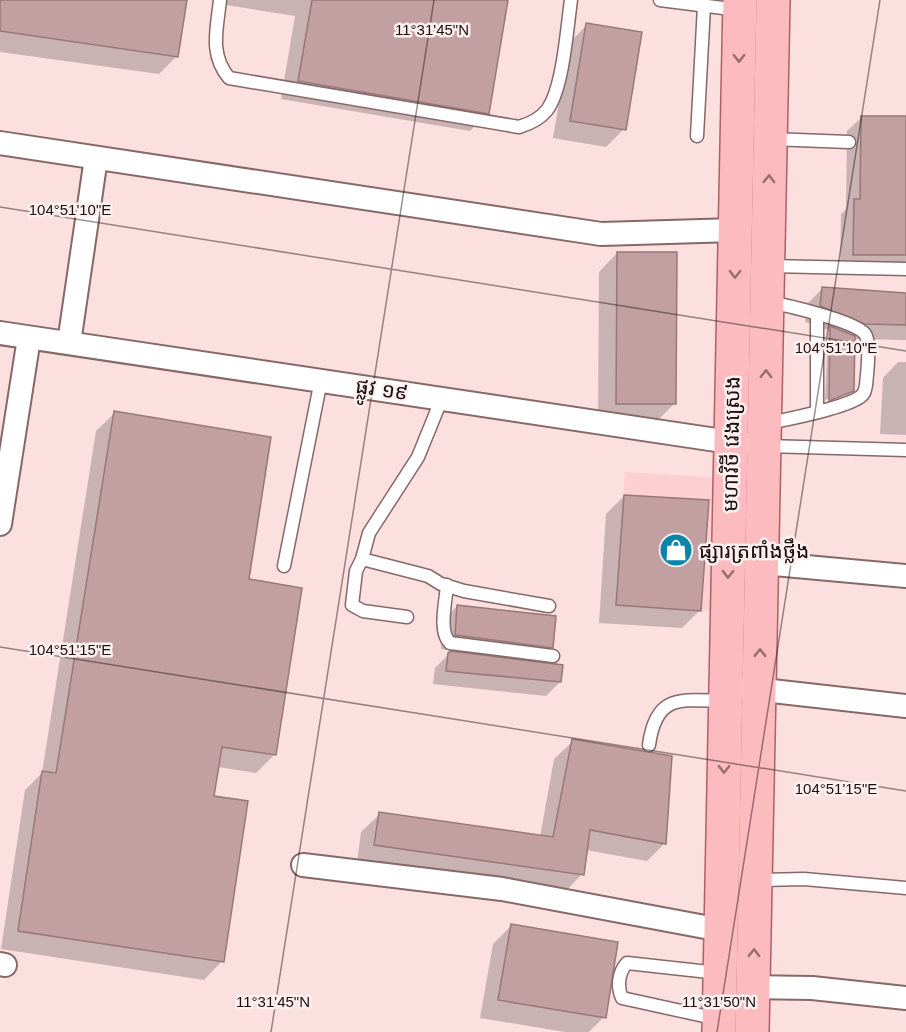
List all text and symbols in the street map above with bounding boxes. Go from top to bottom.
text: 11°31'45"N [395,21,469,38]
one-way arrow [733,54,745,63]
one-way arrow [763,174,776,183]
text: 104°51'10"E [29,201,111,218]
one-way arrow [728,270,741,279]
text: 104°51'10"E [795,339,877,356]
one-way arrow [759,369,772,378]
street label: ផ្លូវ ១៩ [353,374,410,412]
street label: មហាវិថី វេងស្រេង [717,376,746,512]
shop icon: ផ្សារត្រពាំងថ្លឹង [658,532,694,568]
place label: ផ្សារត្រពាំងថ្លឹង [699,538,809,564]
one-way arrow [722,570,735,579]
text: 104°51'15"E [29,641,111,658]
one-way arrow [754,648,766,657]
one-way arrow [718,765,730,774]
text: 104°51'15"E [795,780,877,797]
one-way arrow [748,948,760,957]
text: 11°31'45"N [236,993,310,1010]
text: 11°31'50"N [682,993,756,1010]

